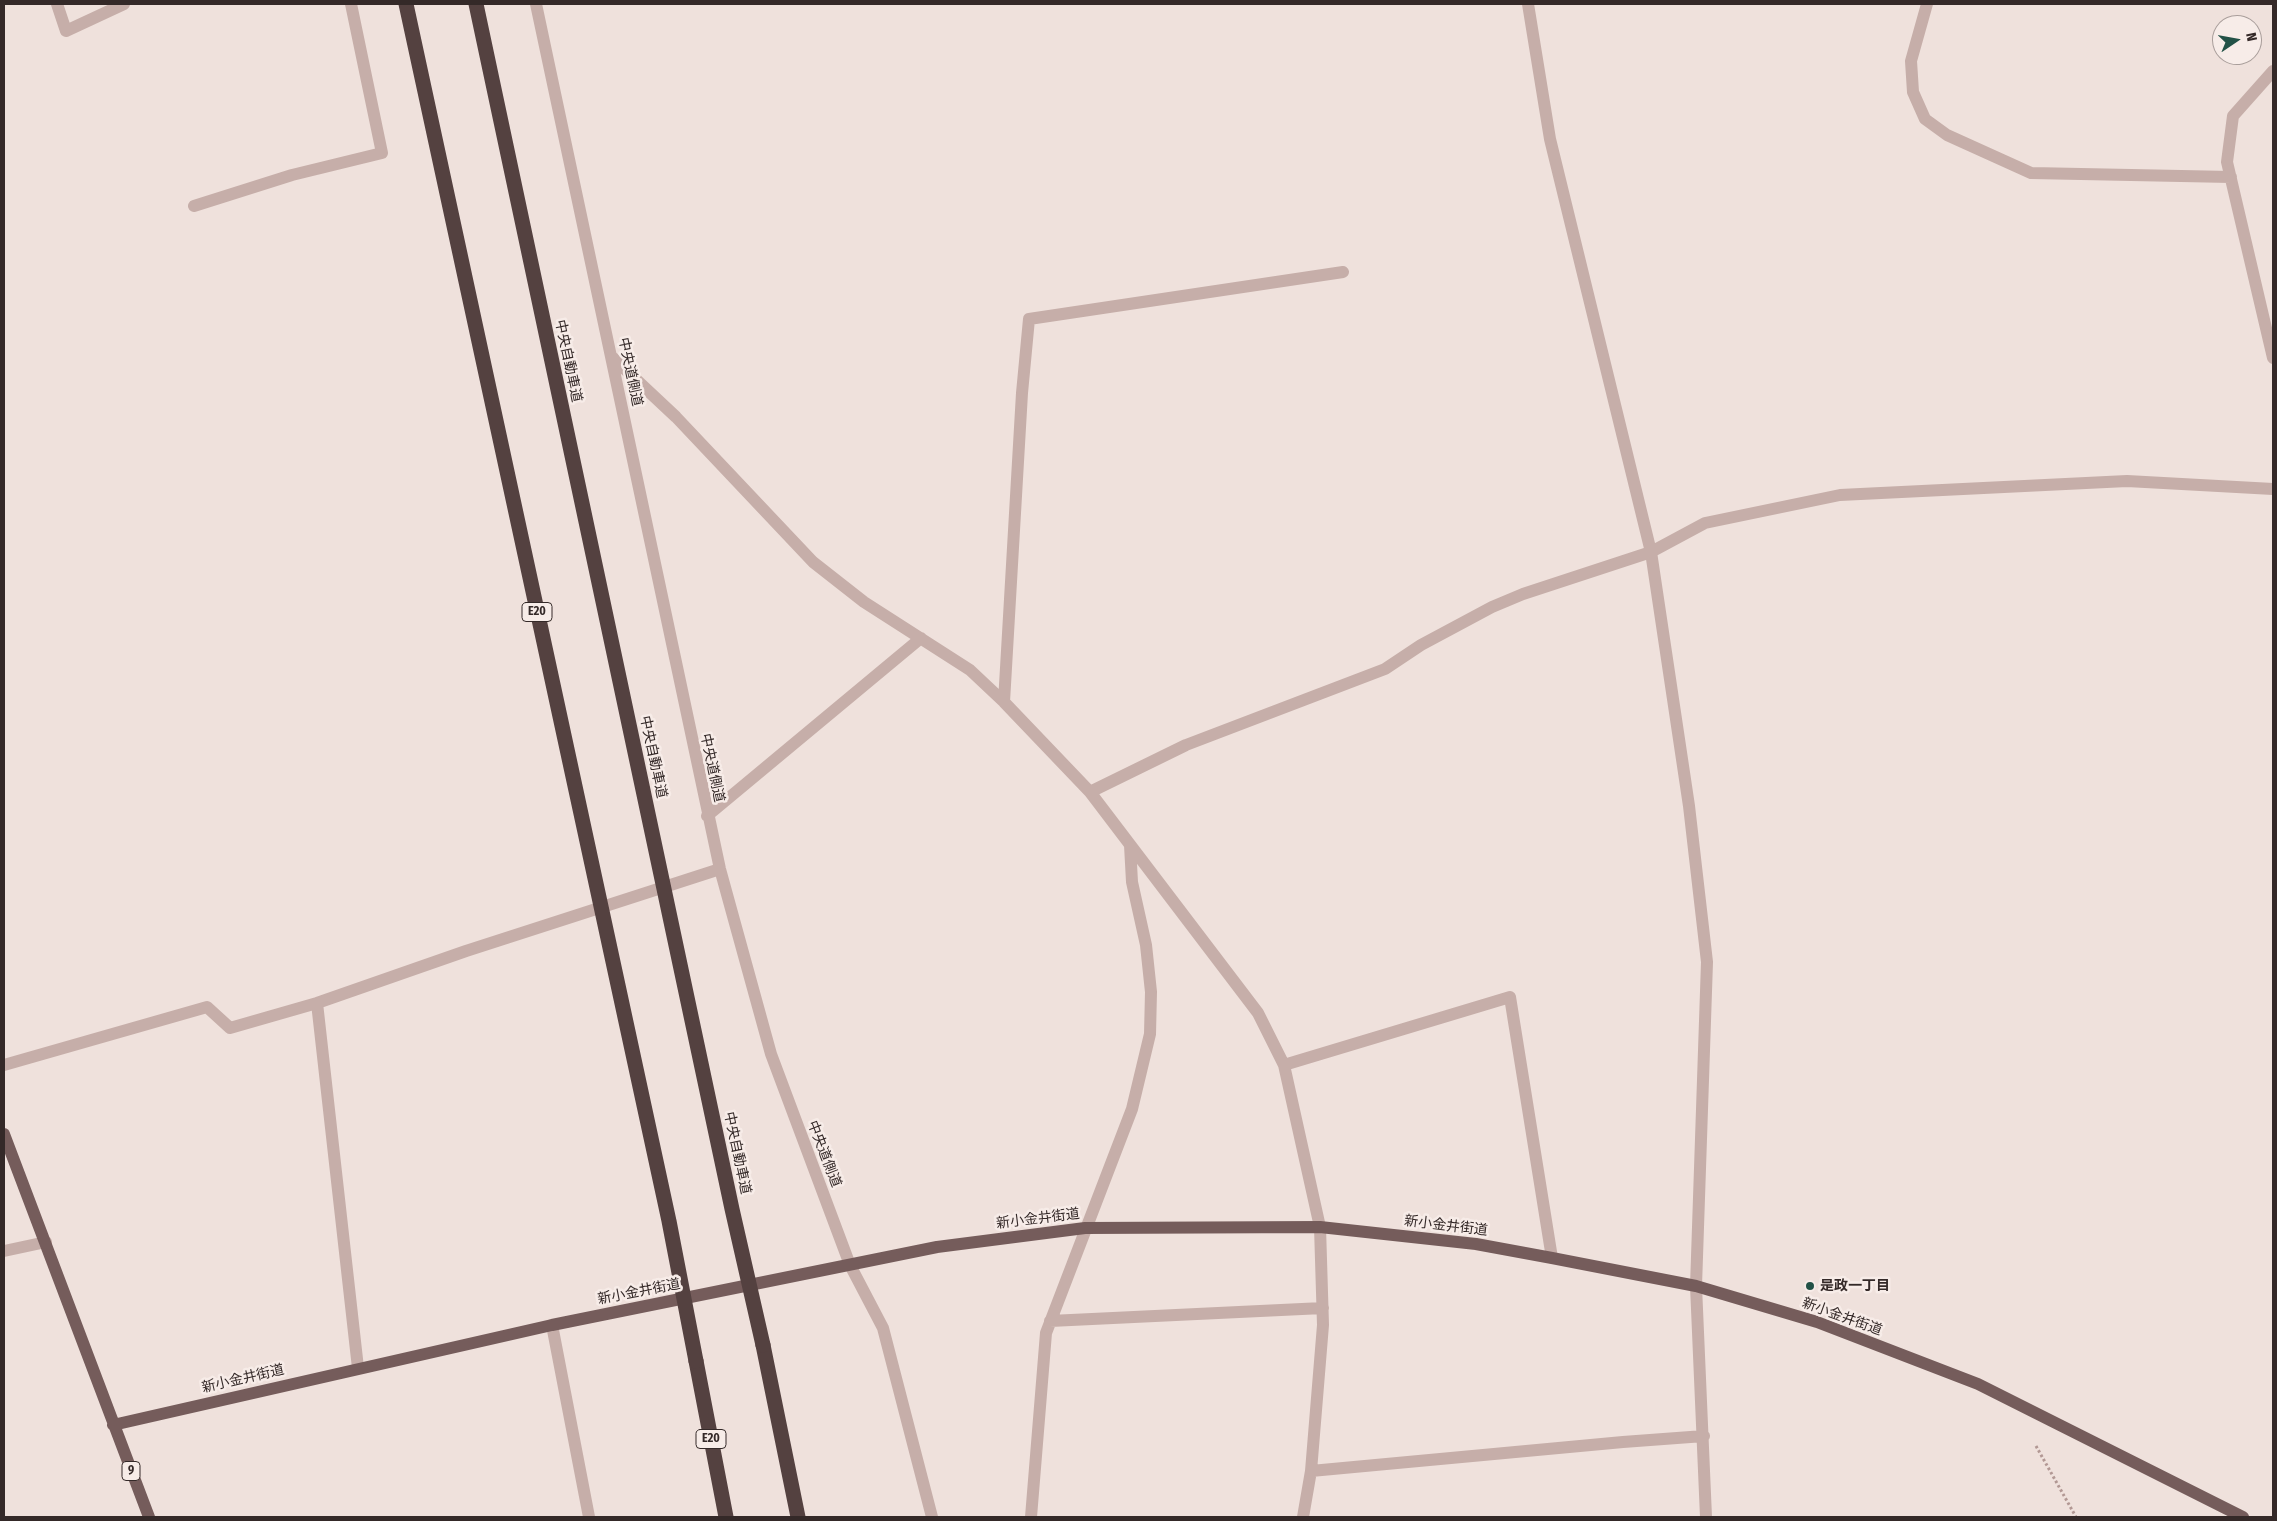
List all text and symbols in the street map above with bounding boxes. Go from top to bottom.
north arrow [2212,15,2262,65]
text: N [2242,31,2260,43]
street label: 中央自動車道 [551,318,585,404]
street label: 中央道側道 [615,336,645,408]
road number: E20 [522,602,552,622]
street label: 中央自動車道 [636,714,670,800]
street label: 中央道側道 [697,732,727,804]
street label: 中央自動車道 [720,1110,754,1196]
street label: 中央道側道 [804,1118,844,1190]
street label: 新小金井街道 [995,1206,1081,1232]
street label: 新小金井街道 [1403,1213,1489,1239]
street label: 新小金井街道 [596,1276,682,1308]
place label: 是政一丁目 [1820,1278,1890,1294]
marker: 是政一丁目 [1804,1280,1816,1292]
street label: 新小金井街道 [1800,1295,1884,1339]
street label: 新小金井街道 [200,1361,286,1397]
road number: E20 [696,1430,726,1448]
road number: 9 [122,1462,140,1480]

